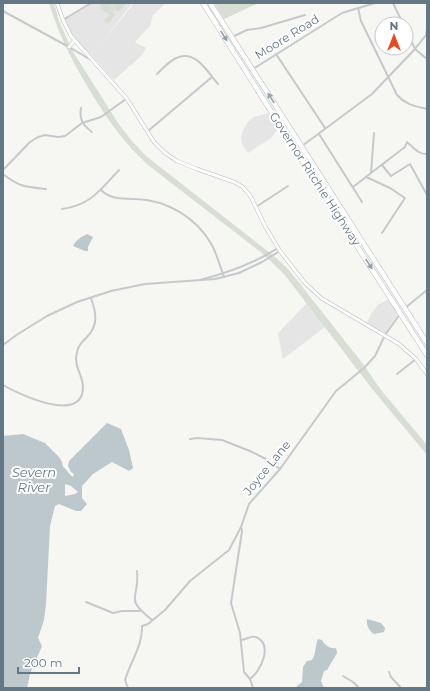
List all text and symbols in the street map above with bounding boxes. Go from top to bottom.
street label: Moore Road [252,11,322,62]
north arrow [374,16,414,56]
text: N [390,19,398,33]
one-way arrow [220,31,228,41]
one-way arrow [267,92,274,104]
street label: Governor Ritchie Highway [267,109,365,249]
one-way arrow [365,258,372,270]
street label: Joyce Lane [239,437,293,499]
water label: Severn River [12,464,56,495]
scale bar [18,649,79,675]
text: 200 m [24,655,63,670]

